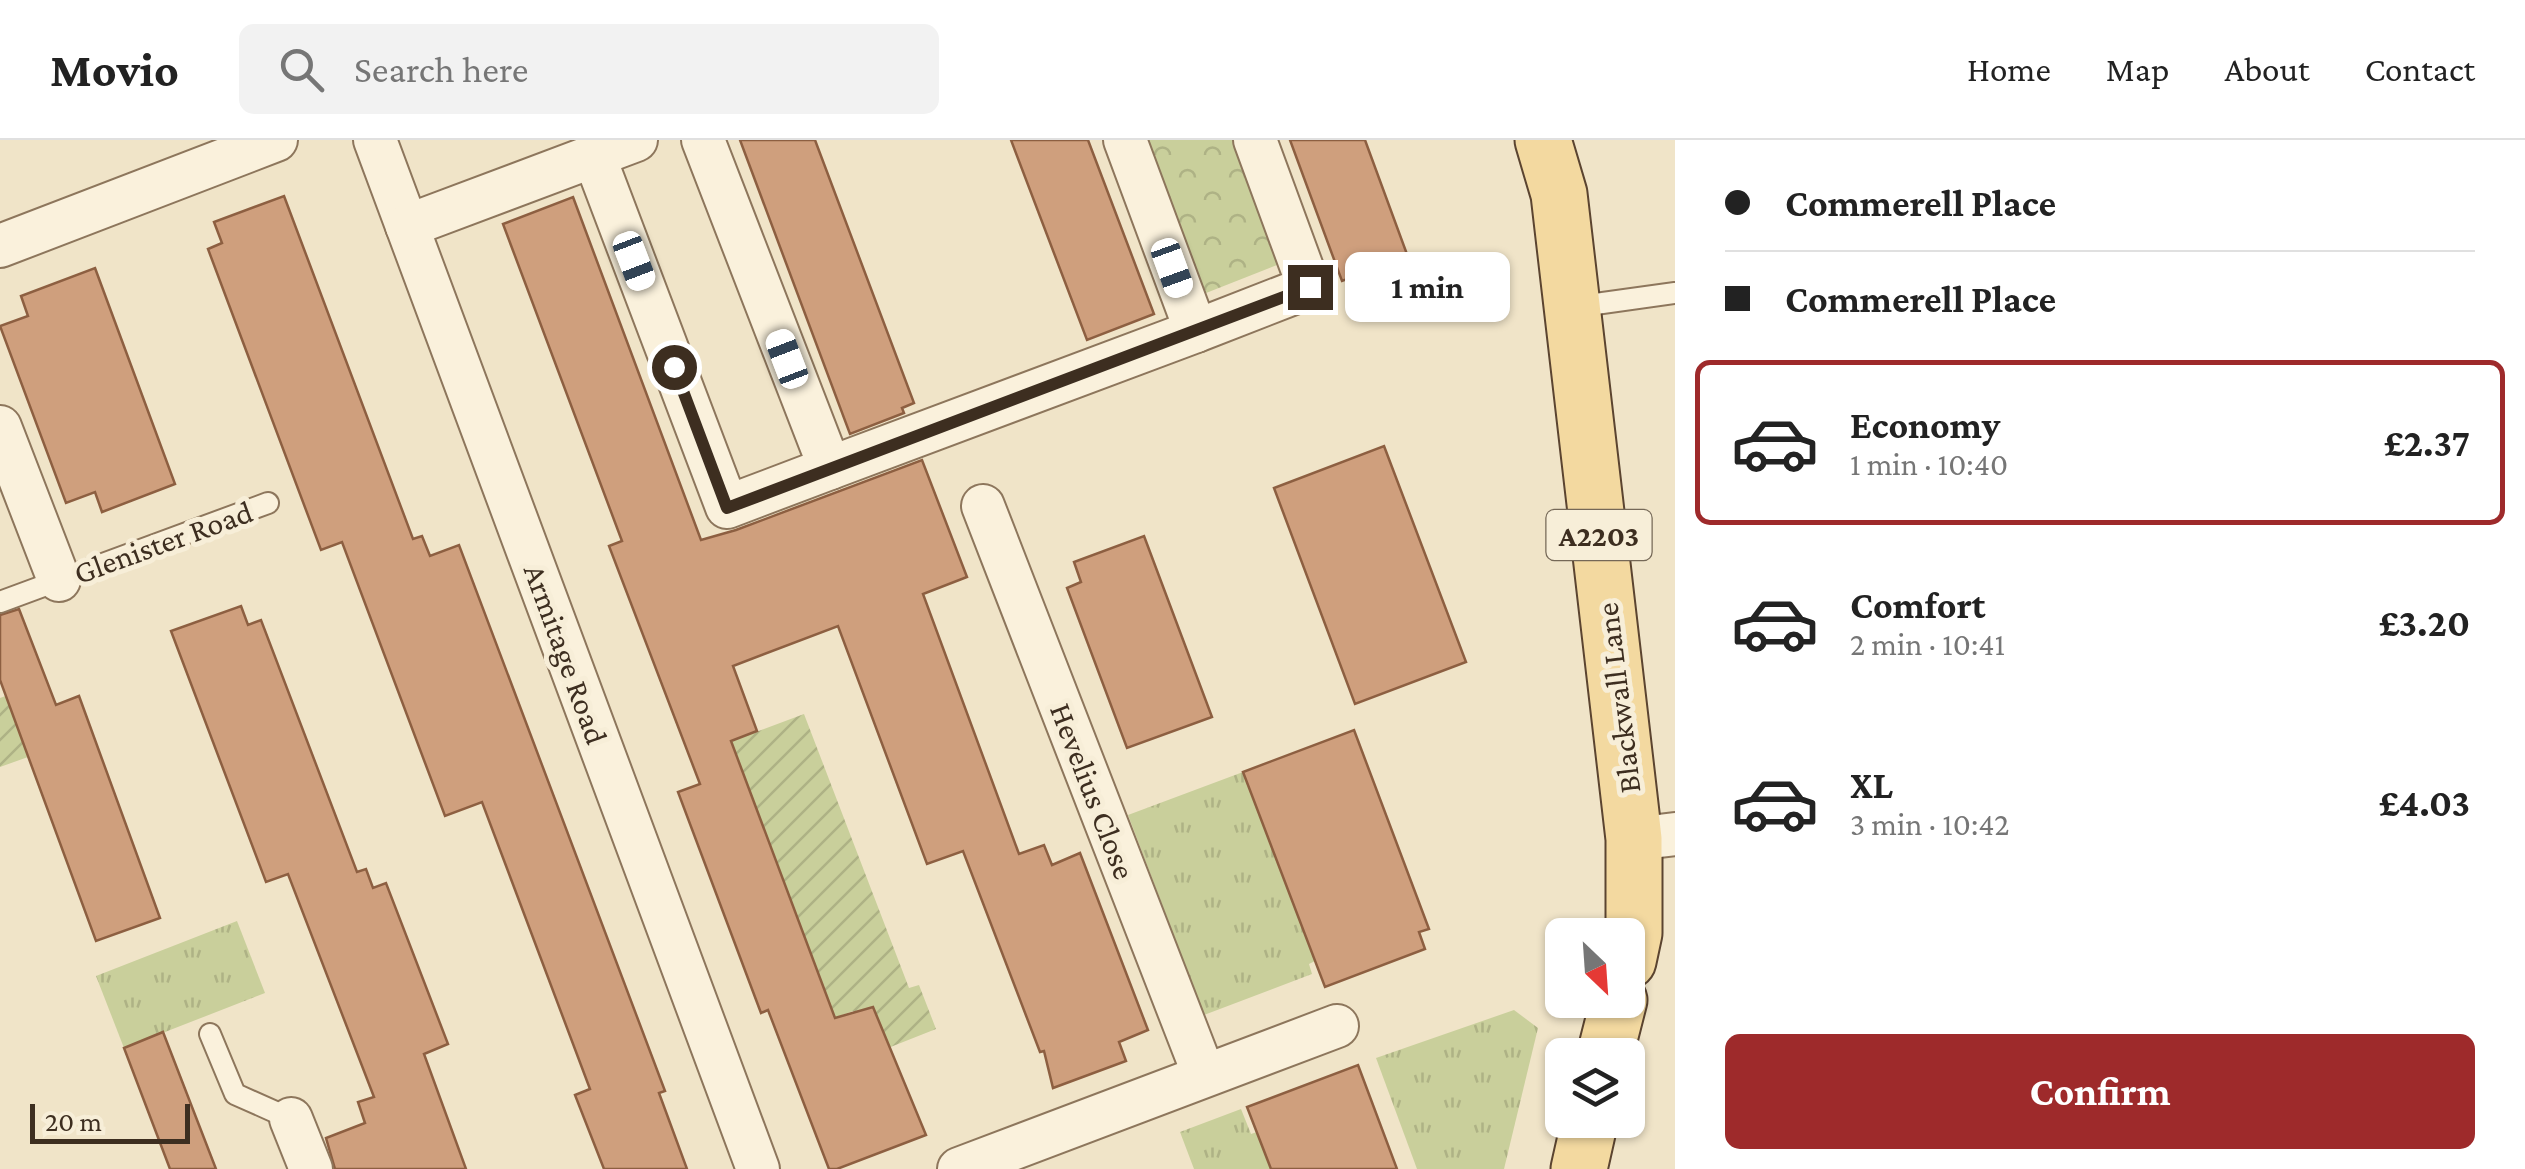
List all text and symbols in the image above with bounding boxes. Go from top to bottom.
search box [239,24,939,114]
icon: search [274,42,329,97]
text: Movio [50,43,179,96]
text: Search here [354,48,528,90]
text: Home [1967,50,2051,89]
text: Map [2106,50,2169,89]
text: About [2224,50,2310,89]
text: Contact [2365,50,2475,89]
text: Commerell Place [1785,182,2056,224]
car [609,228,659,294]
car [1148,235,1196,301]
callout: 1 min [1345,252,1510,322]
route end [1288,265,1333,310]
text: 1 min [1391,269,1464,305]
text: Commerell Place [1785,278,2056,320]
car [762,326,812,392]
route start [652,345,697,390]
icon: car [1730,398,1820,488]
text: Economy [1850,404,2000,446]
text: £2.37 [2384,422,2470,464]
text: 1 min · 10:40 [1850,446,2008,482]
street label: Glenister Road [69,493,257,591]
road number: A2203 [1546,510,1652,560]
street label: Armitage Road [517,559,615,749]
icon: car [1730,578,1820,668]
text: Comfort [1850,584,1986,626]
street label: Blackwall Lane [1588,601,1648,795]
text: £3.20 [2379,602,2470,644]
text: 2 min · 10:41 [1850,626,2005,662]
street label: Hevelius Close [1043,698,1143,884]
icon: car [1730,758,1820,848]
text: XL [1850,764,1893,806]
text: £4.03 [2379,782,2470,824]
text: 3 min · 10:42 [1850,806,2009,842]
north arrow [1545,918,1645,1018]
map controls [1545,918,1645,1138]
button: Confirm [1725,1034,2475,1149]
button: layers [1545,1038,1645,1138]
scale bar [30,1099,190,1144]
text: 20 m [45,1106,102,1137]

